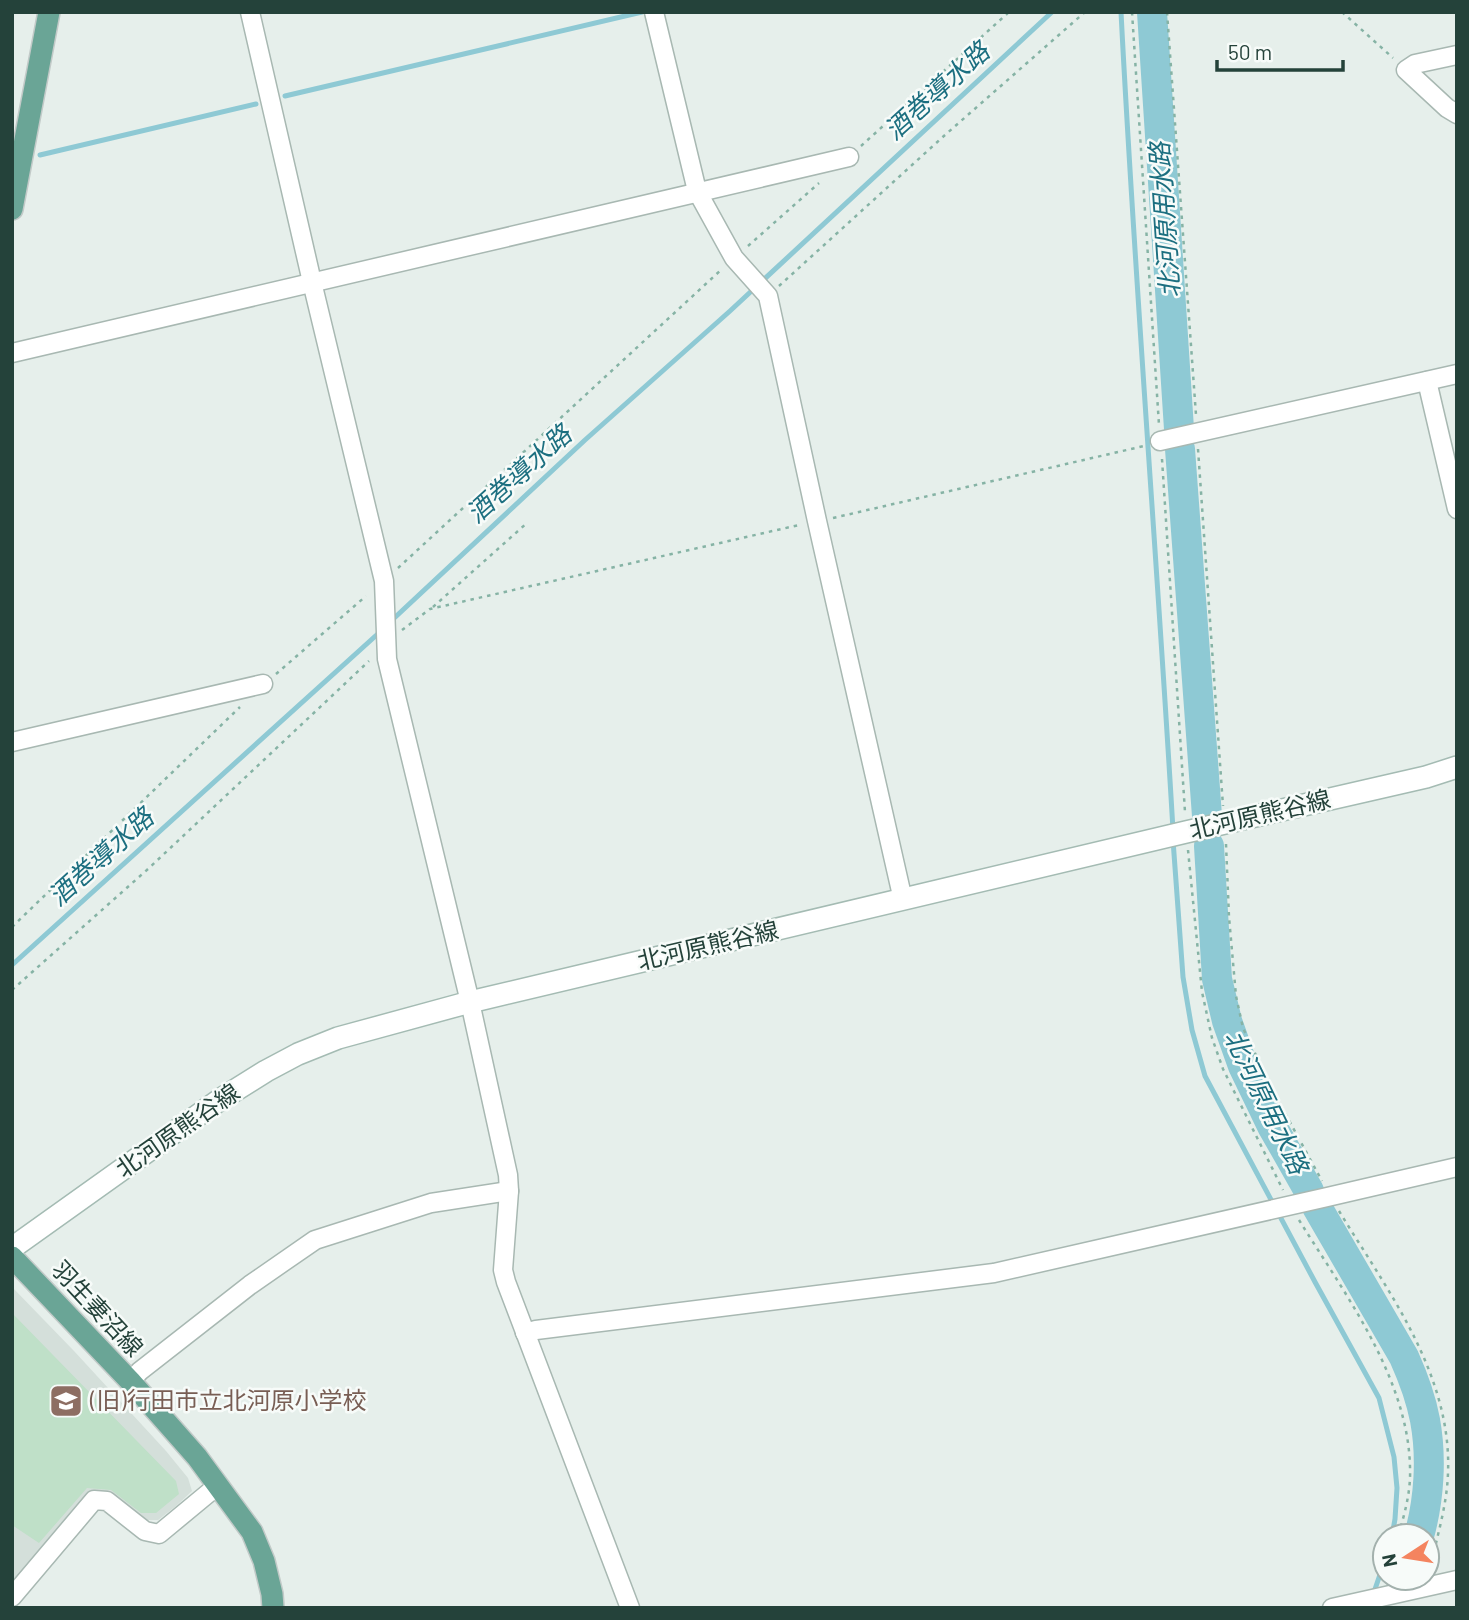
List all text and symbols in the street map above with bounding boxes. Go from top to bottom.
scale bar [1217,28,1343,72]
water label: 酒巻導水路 [877,34,996,145]
text: 50 m [1228,39,1272,64]
water label: 北河原用水路 [1142,139,1184,299]
water label: 酒巻導水路 [459,417,578,528]
street label: 北河原熊谷線 [1186,783,1333,844]
water label: 酒巻導水路 [41,800,160,911]
street label: 北河原熊谷線 [634,914,781,975]
water label: 北河原用水路 [1219,1024,1316,1180]
street label: 北河原熊谷線 [110,1077,244,1183]
street label: 羽生妻沼線 [47,1254,150,1362]
school or university icon: (旧)行田市立北河原小学校 [47,1382,85,1420]
place label: (旧)行田市立北河原小学校 [89,1385,367,1414]
north arrow [1371,1522,1441,1592]
text: N [1376,1552,1401,1569]

